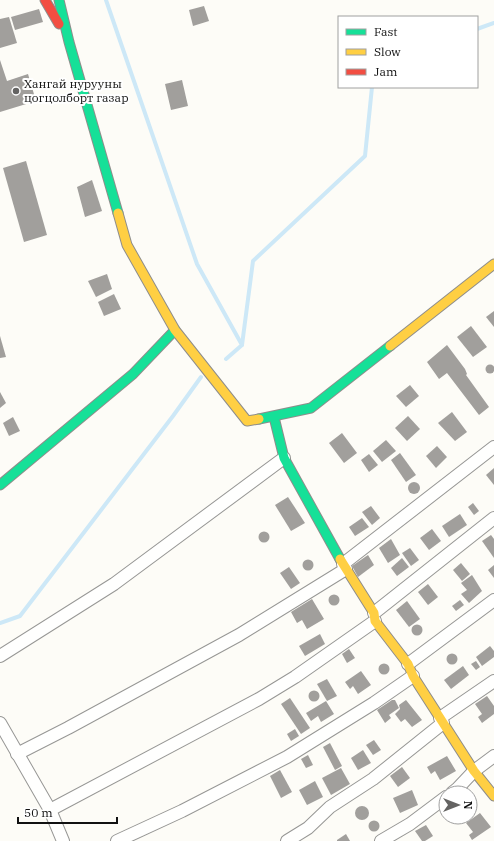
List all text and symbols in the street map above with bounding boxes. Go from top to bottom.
legend [338,16,478,88]
text: Fast [374,24,398,39]
text: Slow [374,44,401,59]
text: Jam [374,64,398,79]
place label: Хангай нурууны цогцолборт газар [24,76,129,105]
marker: Хангай нурууны цогцолборт газар [11,86,21,96]
north arrow [438,785,478,825]
scale bar [18,799,117,825]
text: N [461,801,475,810]
text: 50 m [24,805,53,820]

